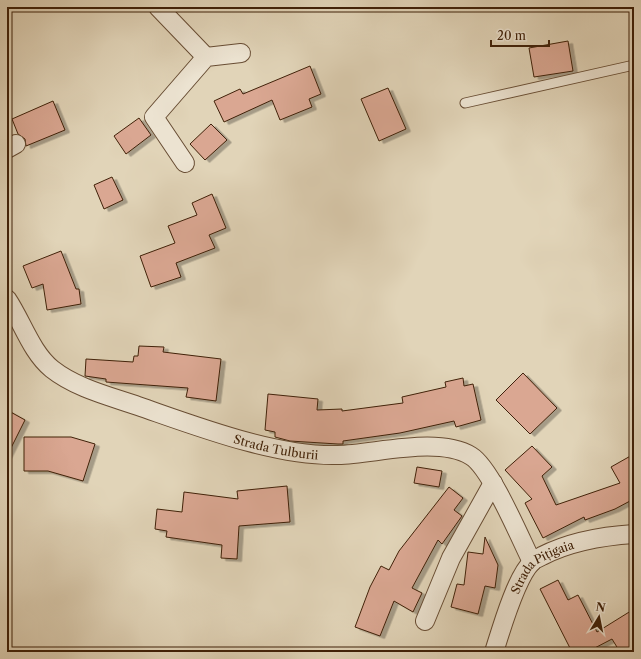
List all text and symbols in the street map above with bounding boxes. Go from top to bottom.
scale bar [491,22,549,48]
text: 20 m [497,28,526,43]
street label: Strada Tulburii [232,431,319,462]
street label: Strada Pițigaia [507,536,576,596]
north arrow [579,597,619,637]
text: N [595,599,607,615]

